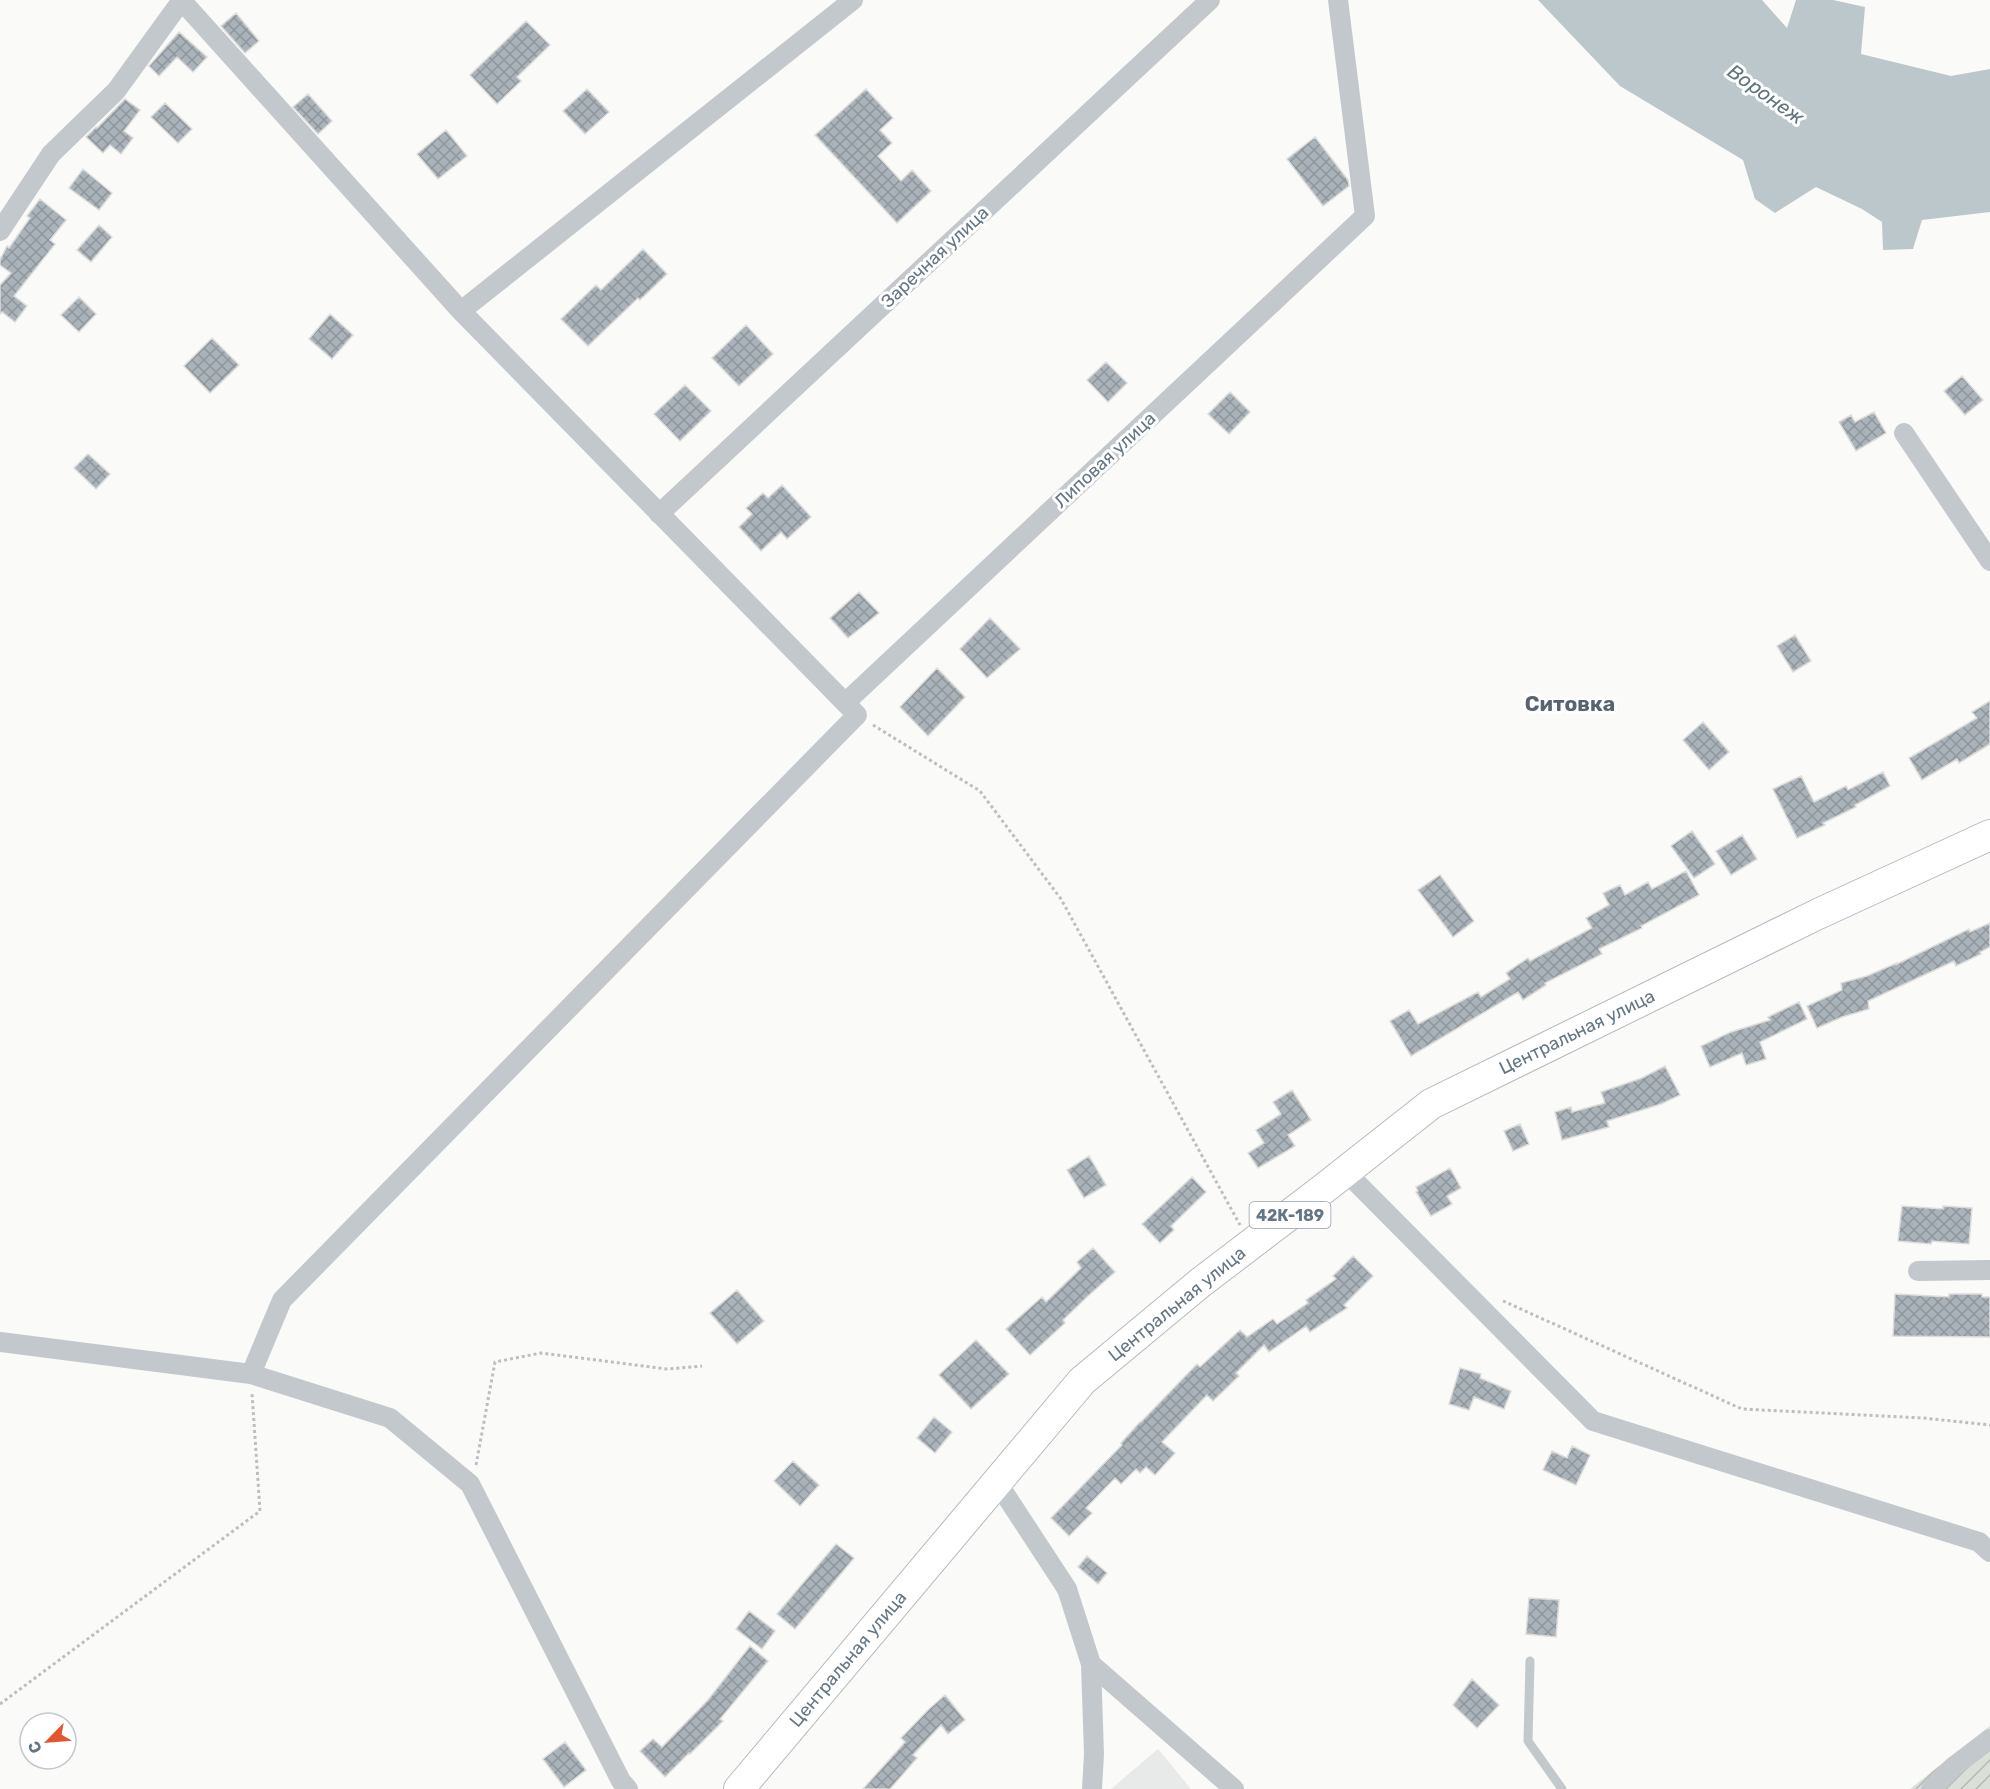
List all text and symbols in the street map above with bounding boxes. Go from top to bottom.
water label: Воронеж [1723,59,1810,130]
street label: Заречная улица [877,202,993,312]
street label: Липовая улица [1050,407,1160,513]
district label: Ситовка [1525,691,1615,716]
street label: Центральная улица [1496,985,1658,1079]
road number: 42К-189 [1250,1202,1330,1228]
street label: Центральная улица [1104,1242,1250,1366]
street label: Центральная улица [785,1587,911,1731]
north arrow [18,1711,78,1771]
text: С [24,1738,46,1756]

